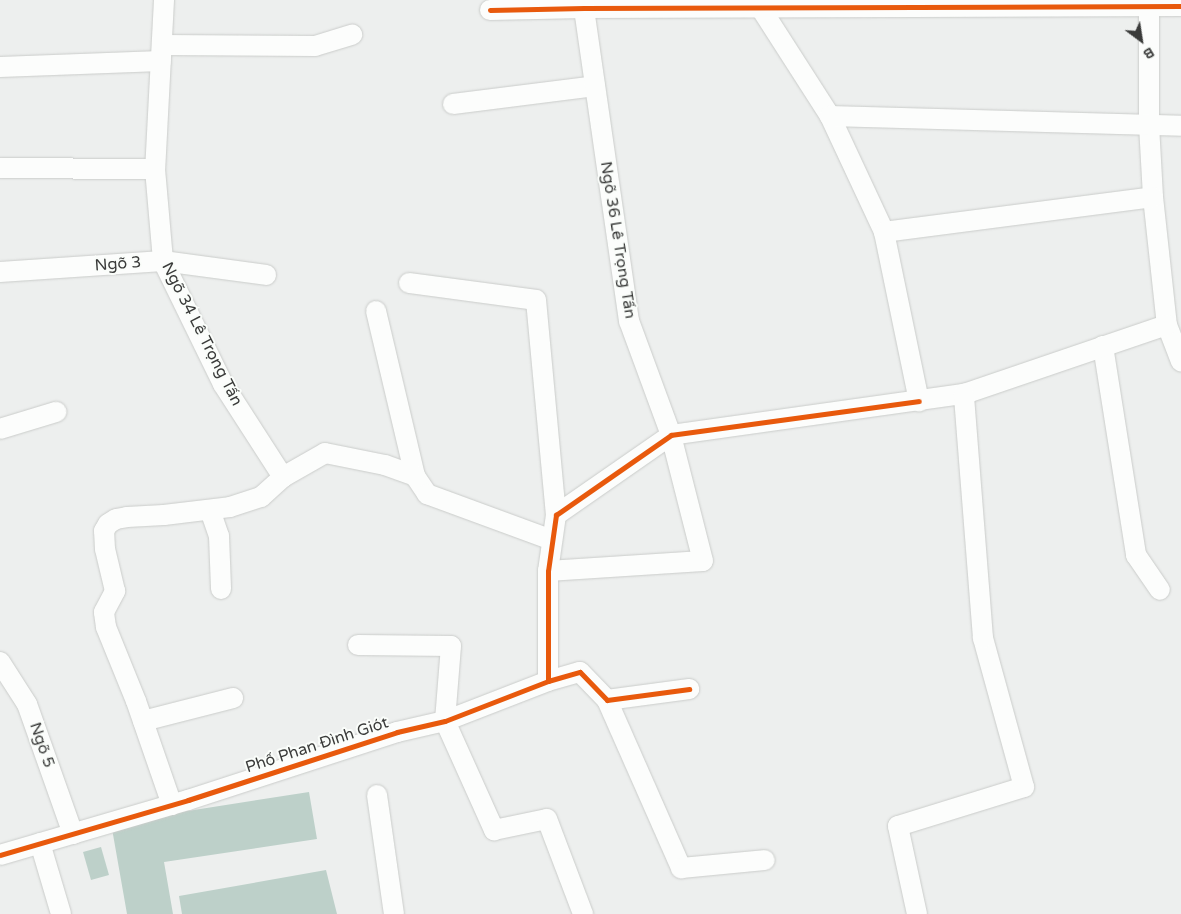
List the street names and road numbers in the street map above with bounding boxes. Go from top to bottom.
street label: Ngõ 36 Lê Trọng Tấn [596,160,640,320]
street label: Ngõ 3 [94,253,142,275]
street label: Ngõ 34 Lê Trọng Tấn [157,259,247,409]
street label: Phố Phan Đình Giót [243,713,391,777]
street label: Ngõ 5 [25,720,59,770]

